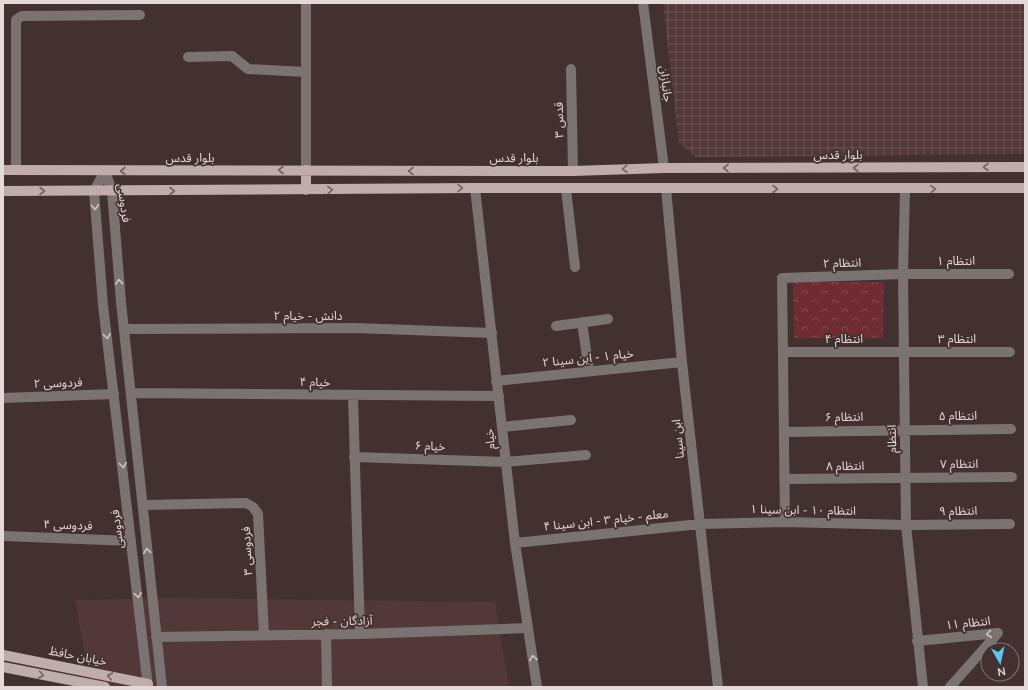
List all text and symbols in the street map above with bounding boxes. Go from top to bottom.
street label: جانبازان [656,65,676,103]
street label: قدس ۳ [551,102,567,138]
street label: بلوار قدس [813,147,863,163]
street label: بلوار قدس [165,150,215,166]
street label: بلوار قدس [489,150,539,166]
one-way arrow [983,163,989,171]
one-way arrow [723,164,729,172]
one-way arrow [853,164,859,172]
one-way arrow [622,165,628,174]
one-way arrow [278,166,284,174]
one-way arrow [120,167,126,175]
one-way arrow [408,167,414,175]
street label: فردوسی [113,183,135,223]
one-way arrow [457,184,463,192]
one-way arrow [772,185,778,193]
one-way arrow [930,185,936,193]
one-way arrow [327,186,333,194]
one-way arrow [39,187,45,195]
one-way arrow [169,187,175,195]
one-way arrow [91,204,100,210]
street label: انتظام ۱ [937,253,975,270]
street label: انتظام ۲ [823,254,862,273]
one-way arrow [115,279,124,285]
street label: دانش - خیام ۲ [273,308,343,325]
street label: انتظام ۴ [825,331,863,348]
street label: انتظام ۳ [938,331,976,348]
one-way arrow [102,333,111,339]
street label: خیام ۱ - این سینا ۲ [542,345,635,372]
street label: فردوسی ۲ [33,374,83,392]
street label: خیام ۴ [299,374,331,391]
street label: انتظام ۵ [939,408,977,425]
street label: انتظام ۶ [825,409,863,426]
street label: ابن سینا [668,418,688,459]
street label: انتظام [884,425,901,453]
street label: خیام [481,428,500,450]
street label: خیام ۶ [414,437,446,456]
street label: انتظام ۷ [940,456,978,473]
street label: انتظام ۸ [826,458,864,475]
one-way arrow [118,462,127,468]
street label: انتظام ۱۰ - ابن سینا ۱ [750,501,856,520]
street label: انتظام ۹ [939,503,977,520]
street label: معلم - خیام ۳ - ابن سینا ۴ [543,505,669,536]
street label: فردوسی [107,509,127,549]
street label: فردوسی ۴ [43,516,93,534]
street label: فردوسی ۳ [238,526,256,576]
one-way arrow [143,548,152,554]
one-way arrow [133,592,142,598]
street label: آزادگان - فجر [310,612,373,630]
street label: انتظام ۱۱ [945,613,992,634]
one-way arrow [986,630,992,639]
north arrow [980,642,1020,682]
street label: خیابان حافظ [48,643,108,669]
one-way arrow [529,655,538,661]
text: N [996,663,1007,679]
one-way arrow [38,670,44,678]
one-way arrow [107,672,113,681]

